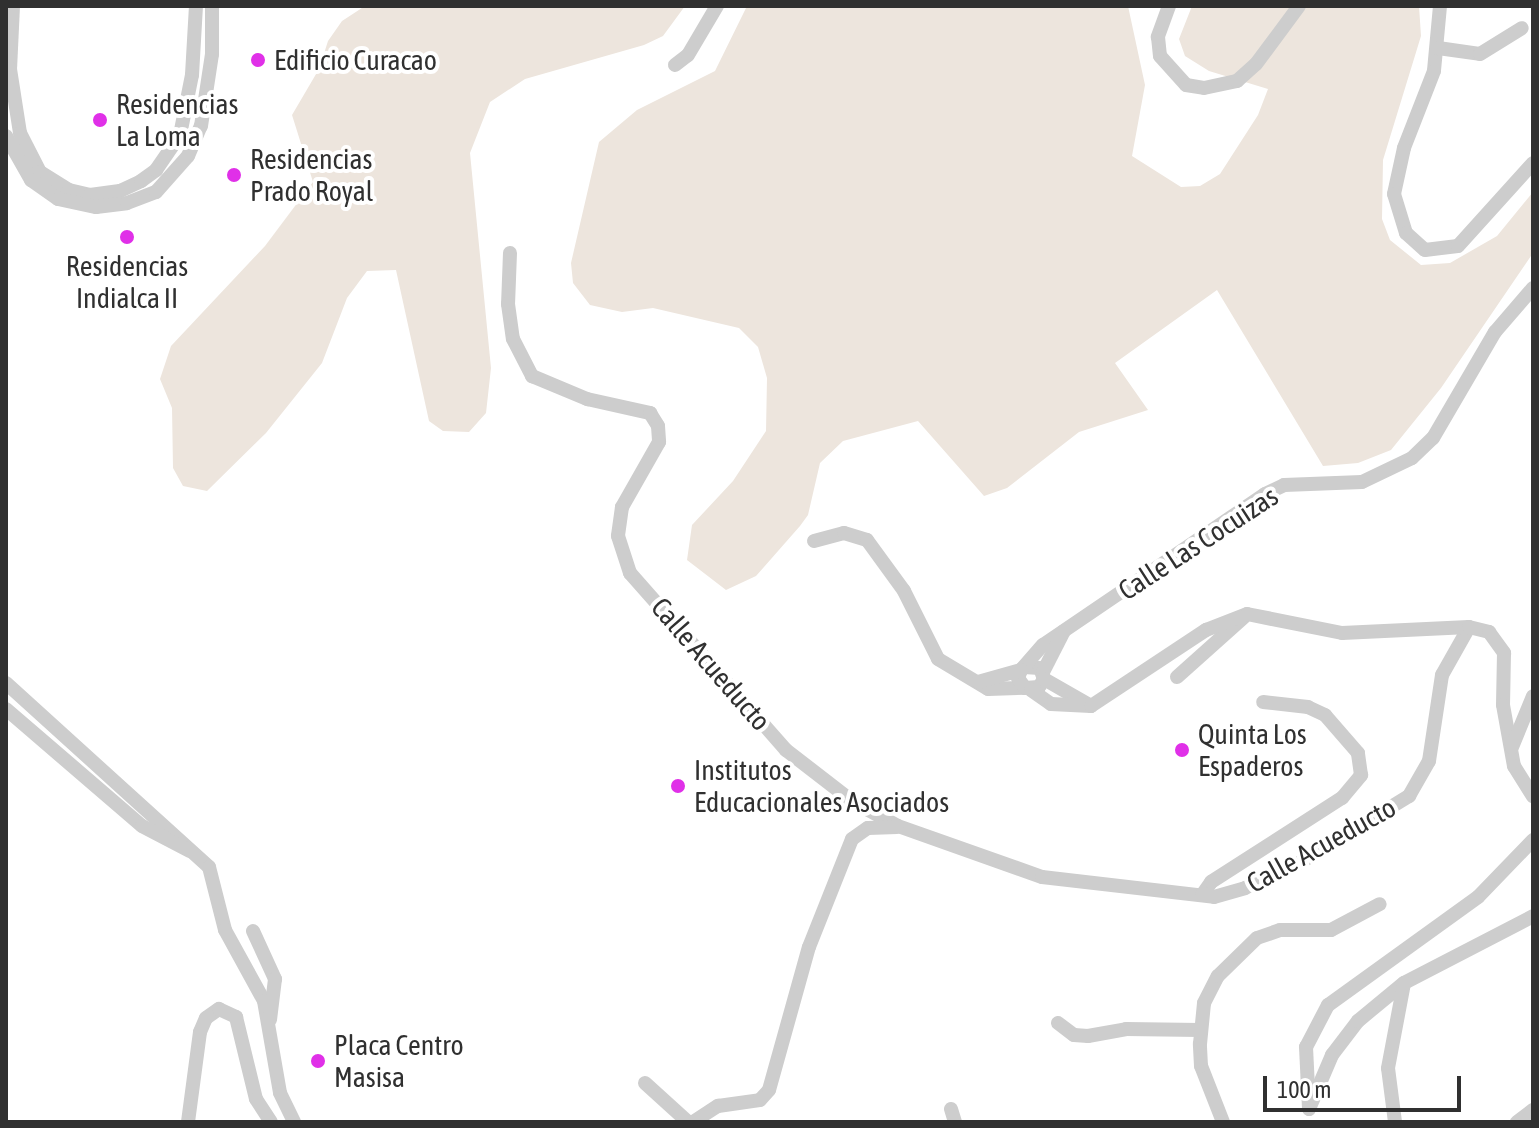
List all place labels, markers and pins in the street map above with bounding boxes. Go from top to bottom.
place label: Edificio Curacao [274,43,437,77]
marker: Edificio Curacao [249,51,267,69]
place label: Residencias La Loma [116,87,238,153]
marker: Residencias La Loma [91,111,109,129]
place label: Residencias Prado Royal [250,142,373,208]
marker: Residencias Prado Royal [225,166,243,184]
marker: Residencias Indialca II [118,228,136,246]
place label: Residencias Indialca II [66,249,188,315]
place label: Quinta Los Espaderos [1198,717,1307,783]
marker: Quinta Los Espaderos [1173,741,1191,759]
place label: Institutos Educacionales Asociados [694,753,949,819]
marker: Institutos Educacionales Asociados [669,777,687,795]
place label: Placa Centro Masisa [334,1028,464,1094]
marker: Placa Centro Masisa [309,1052,327,1070]

